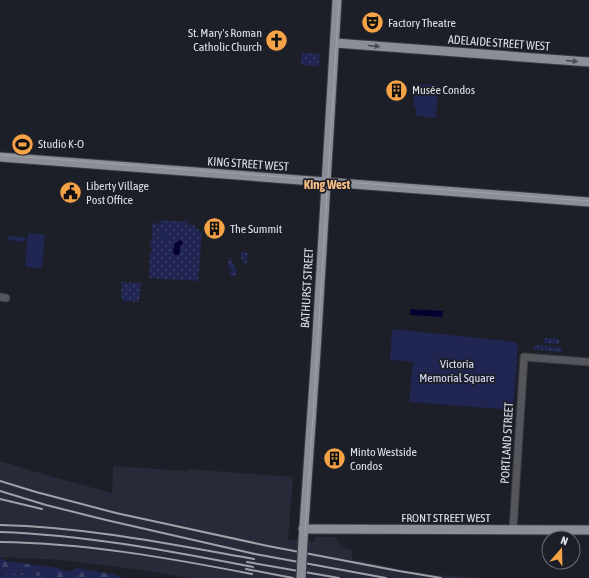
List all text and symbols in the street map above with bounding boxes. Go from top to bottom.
theatre icon: Factory Theatre [360,10,386,36]
place label: Factory Theatre [388,16,456,30]
place label: St. Mary's Roman Catholic Church [188,26,262,54]
church icon: St. Mary's Roman Catholic Church [264,27,290,53]
street label: ADELAIDE STREET WEST [447,32,551,54]
one-way arrow [368,42,380,49]
one-way arrow [566,57,578,64]
building icon: Musée Condos [383,77,409,103]
place label: Musée Condos [412,83,475,97]
sports icon: Studio K-O [10,131,36,157]
place label: Studio K-O [38,137,84,151]
street label: KING STREET WEST [207,154,290,174]
district label: King West [304,177,350,192]
place label: Liberty Village Post Office [86,179,149,207]
public building icon: Liberty Village Post Office [57,180,83,206]
building icon: The Summit [201,216,227,242]
place label: The Summit [230,222,283,236]
street label: BATHURST STREET [298,247,316,328]
park label: Victoria Memorial Square [419,357,495,385]
street label: PORTLAND STREET [498,401,516,484]
place label: Minto Westside Condos [350,445,417,473]
building icon: Minto Westside Condos [322,446,348,472]
street label: FRONT STREET WEST [401,511,491,525]
north arrow [541,530,581,570]
text: N [559,534,570,547]

